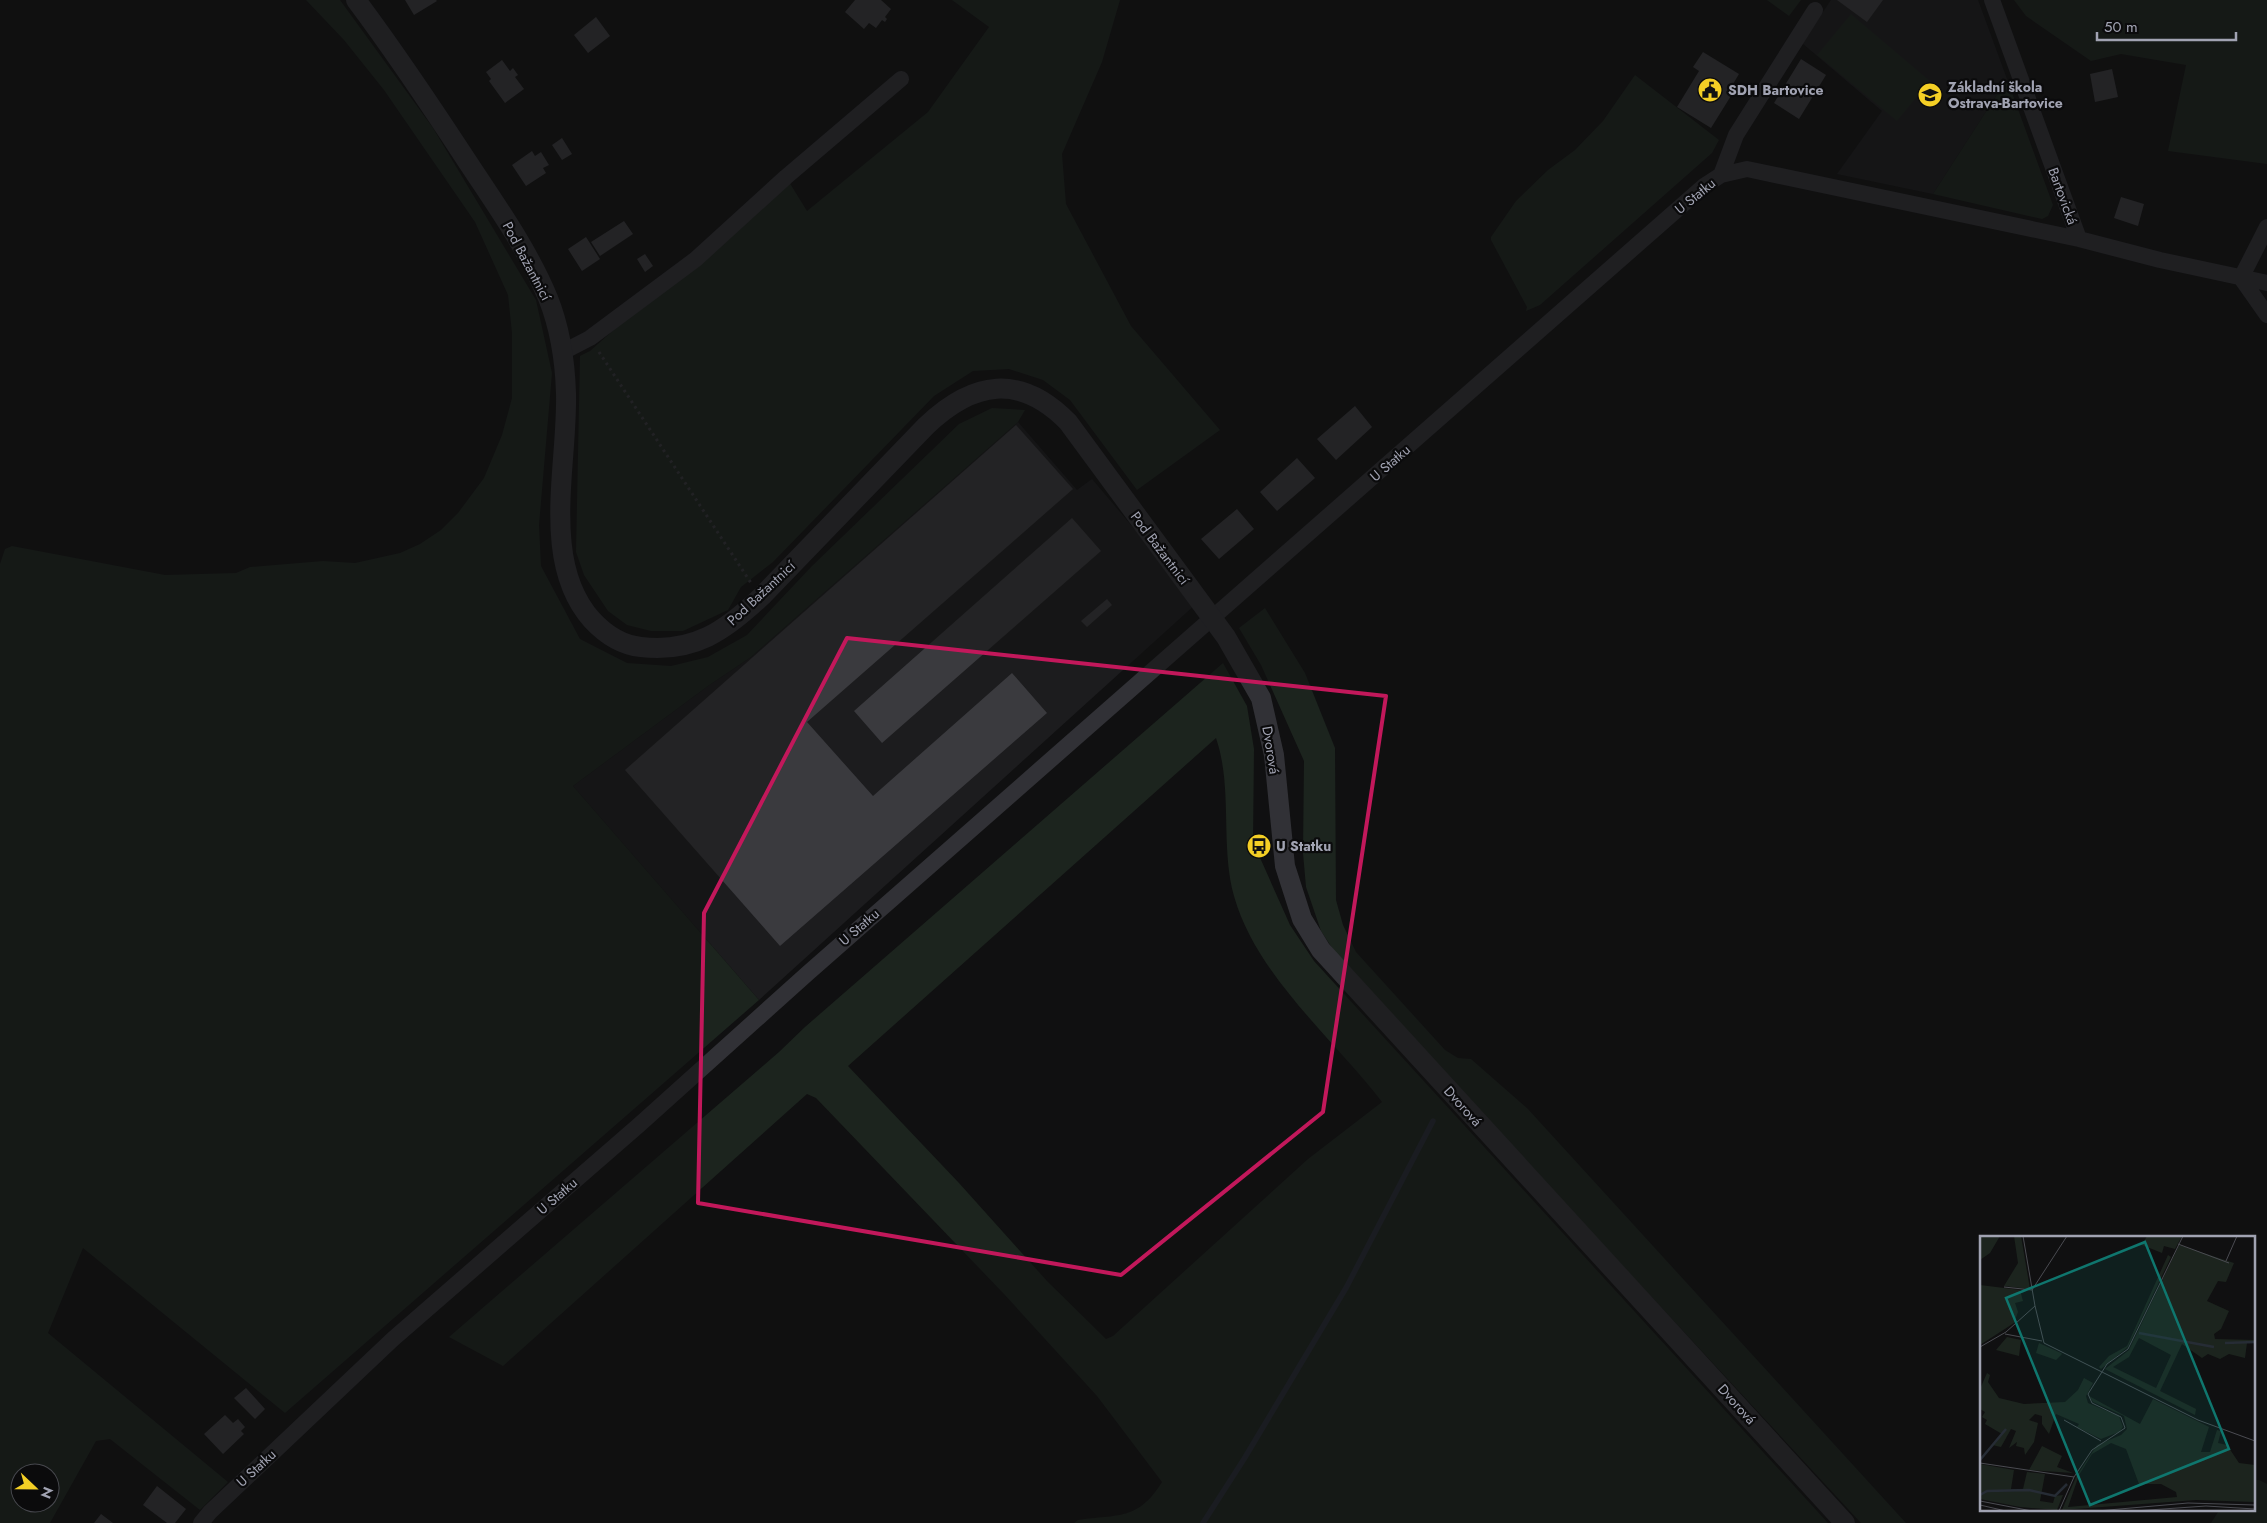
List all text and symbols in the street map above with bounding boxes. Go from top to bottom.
scale bar [2097,10,2236,42]
text: 50 m [2104,16,2138,38]
public building icon: SDH Bartovice [1697,77,1723,103]
place label: Základní škola Ostrava-Bartovice [1948,77,2063,113]
place label: SDH Bartovice [1728,80,1824,100]
school or university icon: Základní škola Ostrava-Bartovice [1917,82,1943,108]
street label: Bartovická [2043,165,2083,227]
street label: U Statku [1670,173,1720,219]
street label: Pod Bažantnicí [498,218,557,305]
street label: U Statku [1366,440,1414,486]
street label: Pod Bažantnicí [1126,507,1195,590]
street label: Pod Bažantnicí [722,555,801,630]
street label: Dvorová [1257,725,1285,775]
bus stop icon: U Statku [1246,833,1272,859]
place label: U Statku [1276,836,1331,856]
street label: U Statku [835,904,883,950]
street label: Dvorová [1439,1081,1487,1131]
street label: U Statku [533,1173,581,1219]
inset map [1980,1236,2254,1510]
street label: Dvorová [1713,1379,1761,1429]
street label: U Statku [232,1444,280,1492]
north arrow [10,1463,60,1513]
text: N [36,1484,58,1502]

